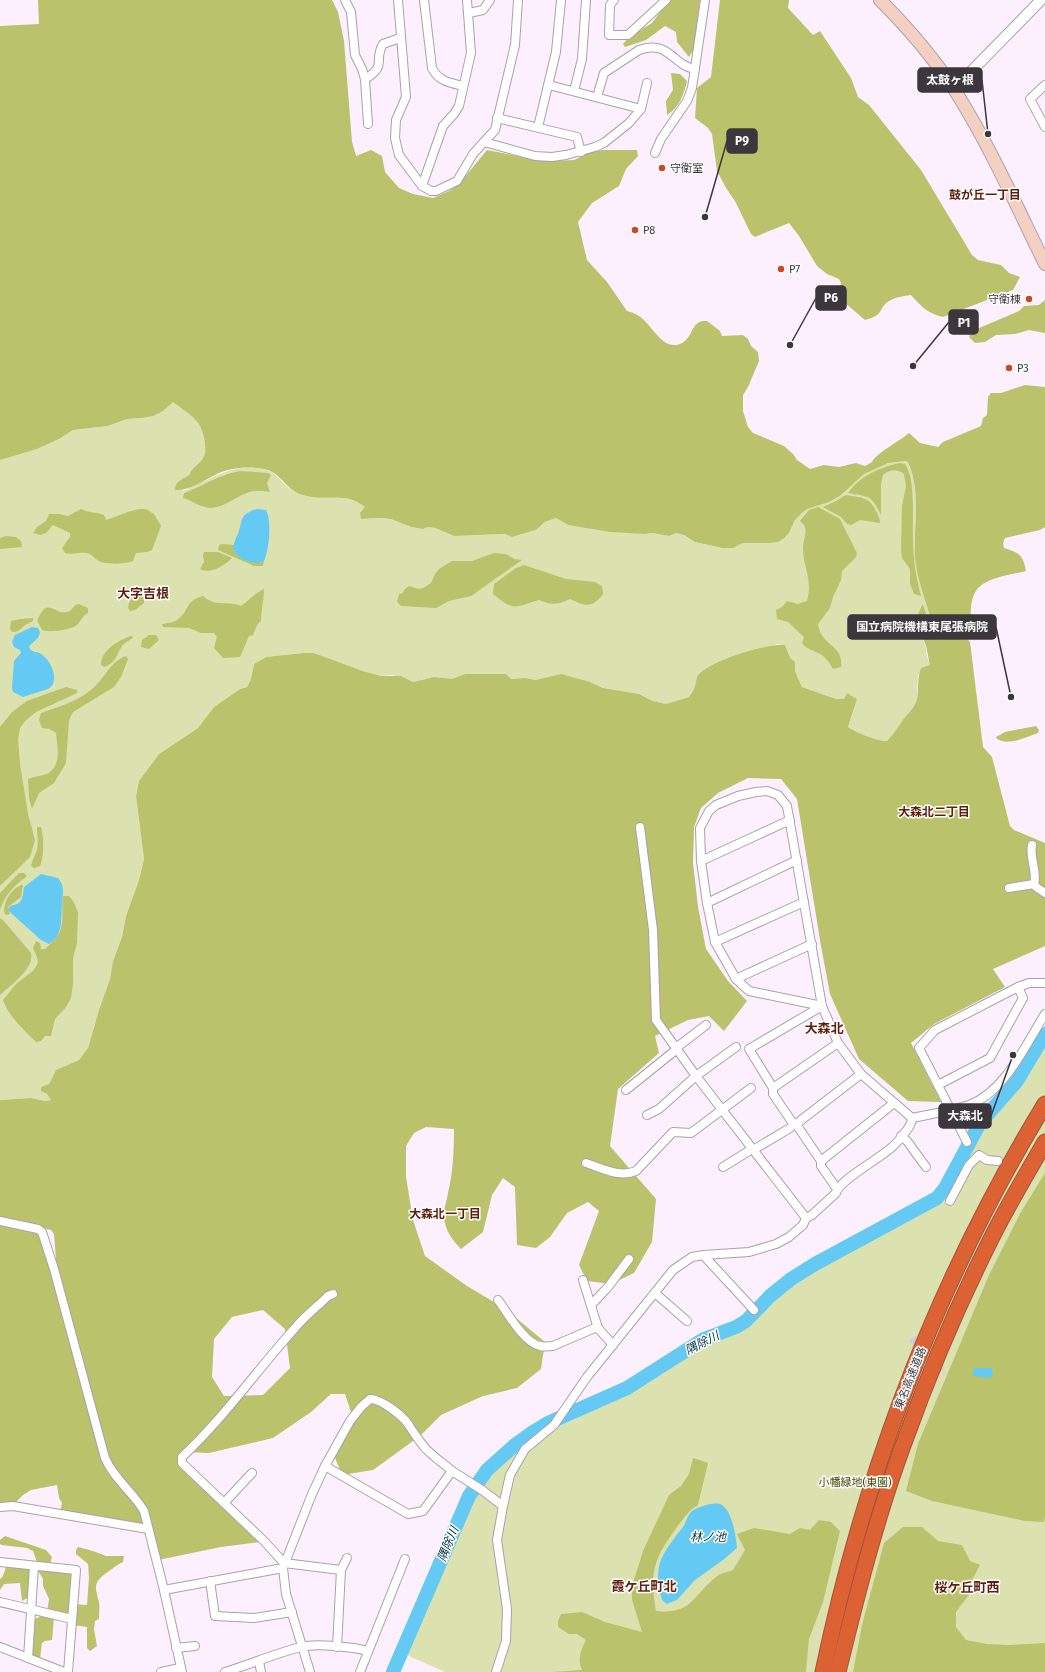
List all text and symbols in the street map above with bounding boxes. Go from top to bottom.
callout: 太鼓ヶ根 [918,68,982,92]
text: 太鼓ヶ根 [926,73,974,87]
callout: P9 [727,129,757,153]
text: P9 [735,134,749,148]
place label: 守衛室 [670,162,703,175]
marker: 守衛室 [657,163,667,173]
district label: 鼓が丘一丁目 [949,188,1021,202]
place label: P8 [643,224,655,237]
marker: P8 [630,225,640,235]
place label: P7 [789,263,800,276]
marker: P7 [776,264,786,274]
callout: P6 [816,286,846,310]
text: P6 [824,291,838,305]
place label: 守衛棟 [988,293,1021,306]
marker: 守衛棟 [1024,294,1034,304]
callout: P1 [949,310,978,334]
text: P1 [958,316,970,330]
place label: P3 [1017,362,1029,375]
marker: P3 [1004,363,1014,373]
district label: 大字吉根 [117,586,169,601]
callout: 国立病院機構東尾張病院 [848,615,996,639]
text: 国立病院機構東尾張病院 [856,620,988,634]
district label: 大森北二丁目 [898,805,970,819]
district label: 大森北 [804,1021,844,1036]
callout: 大森北 [939,1104,991,1128]
text: 大森北 [947,1109,983,1123]
district label: 大森北一丁目 [409,1207,481,1221]
water label: 隅除川 [683,1328,723,1357]
street label: 東名高速道路 [892,1345,929,1411]
park label: 小幡緑地(東園) [818,1476,892,1489]
water label: 隅除川 [435,1523,462,1563]
water label: 林ノ池 [690,1530,727,1544]
district label: 霞ケ丘町北 [611,1579,677,1594]
district label: 桜ケ丘町西 [934,1580,1000,1595]

